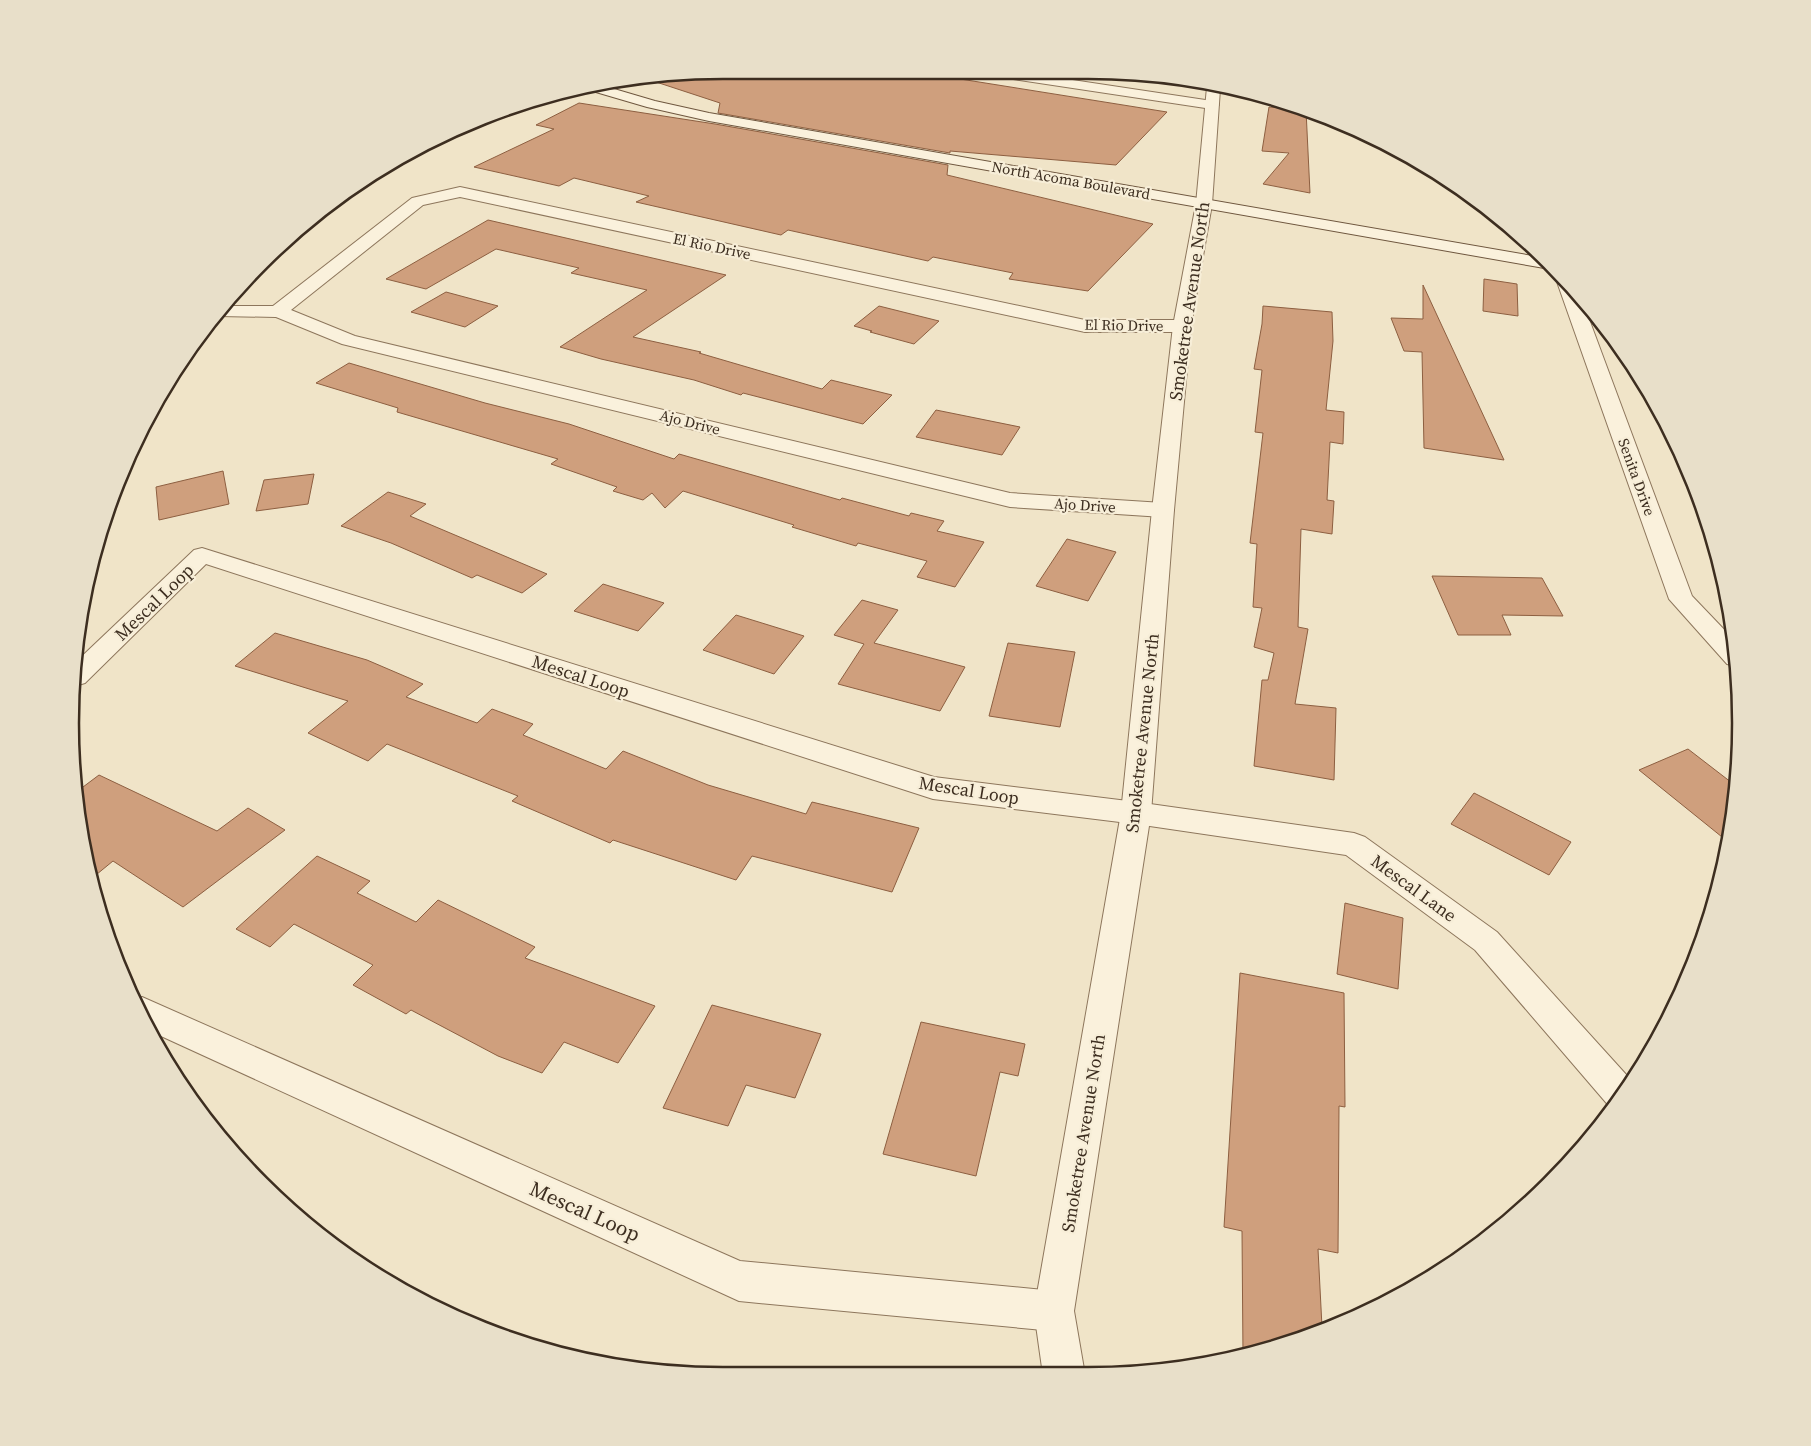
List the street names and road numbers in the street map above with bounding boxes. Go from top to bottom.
street label: North Acoma Boulevard [990,156,1152,204]
street label: Smoketree Avenue North [1163,200,1215,402]
street label: El Rio Drive [671,228,753,265]
street label: El Rio Drive [1084,314,1164,336]
street label: Ajo Drive [657,404,723,440]
street label: Senita Drive [1613,435,1661,519]
street label: Ajo Drive [1053,492,1117,518]
street label: Mescal Loop [109,558,199,646]
street label: Smoketree Avenue North [1119,632,1165,834]
street label: Mescal Loop [529,648,633,704]
street label: Mescal Loop [917,770,1021,810]
street label: Mescal Lane [1366,848,1462,928]
street label: Smoketree Avenue North [1055,1032,1111,1234]
street label: Mescal Loop [525,1174,645,1248]

